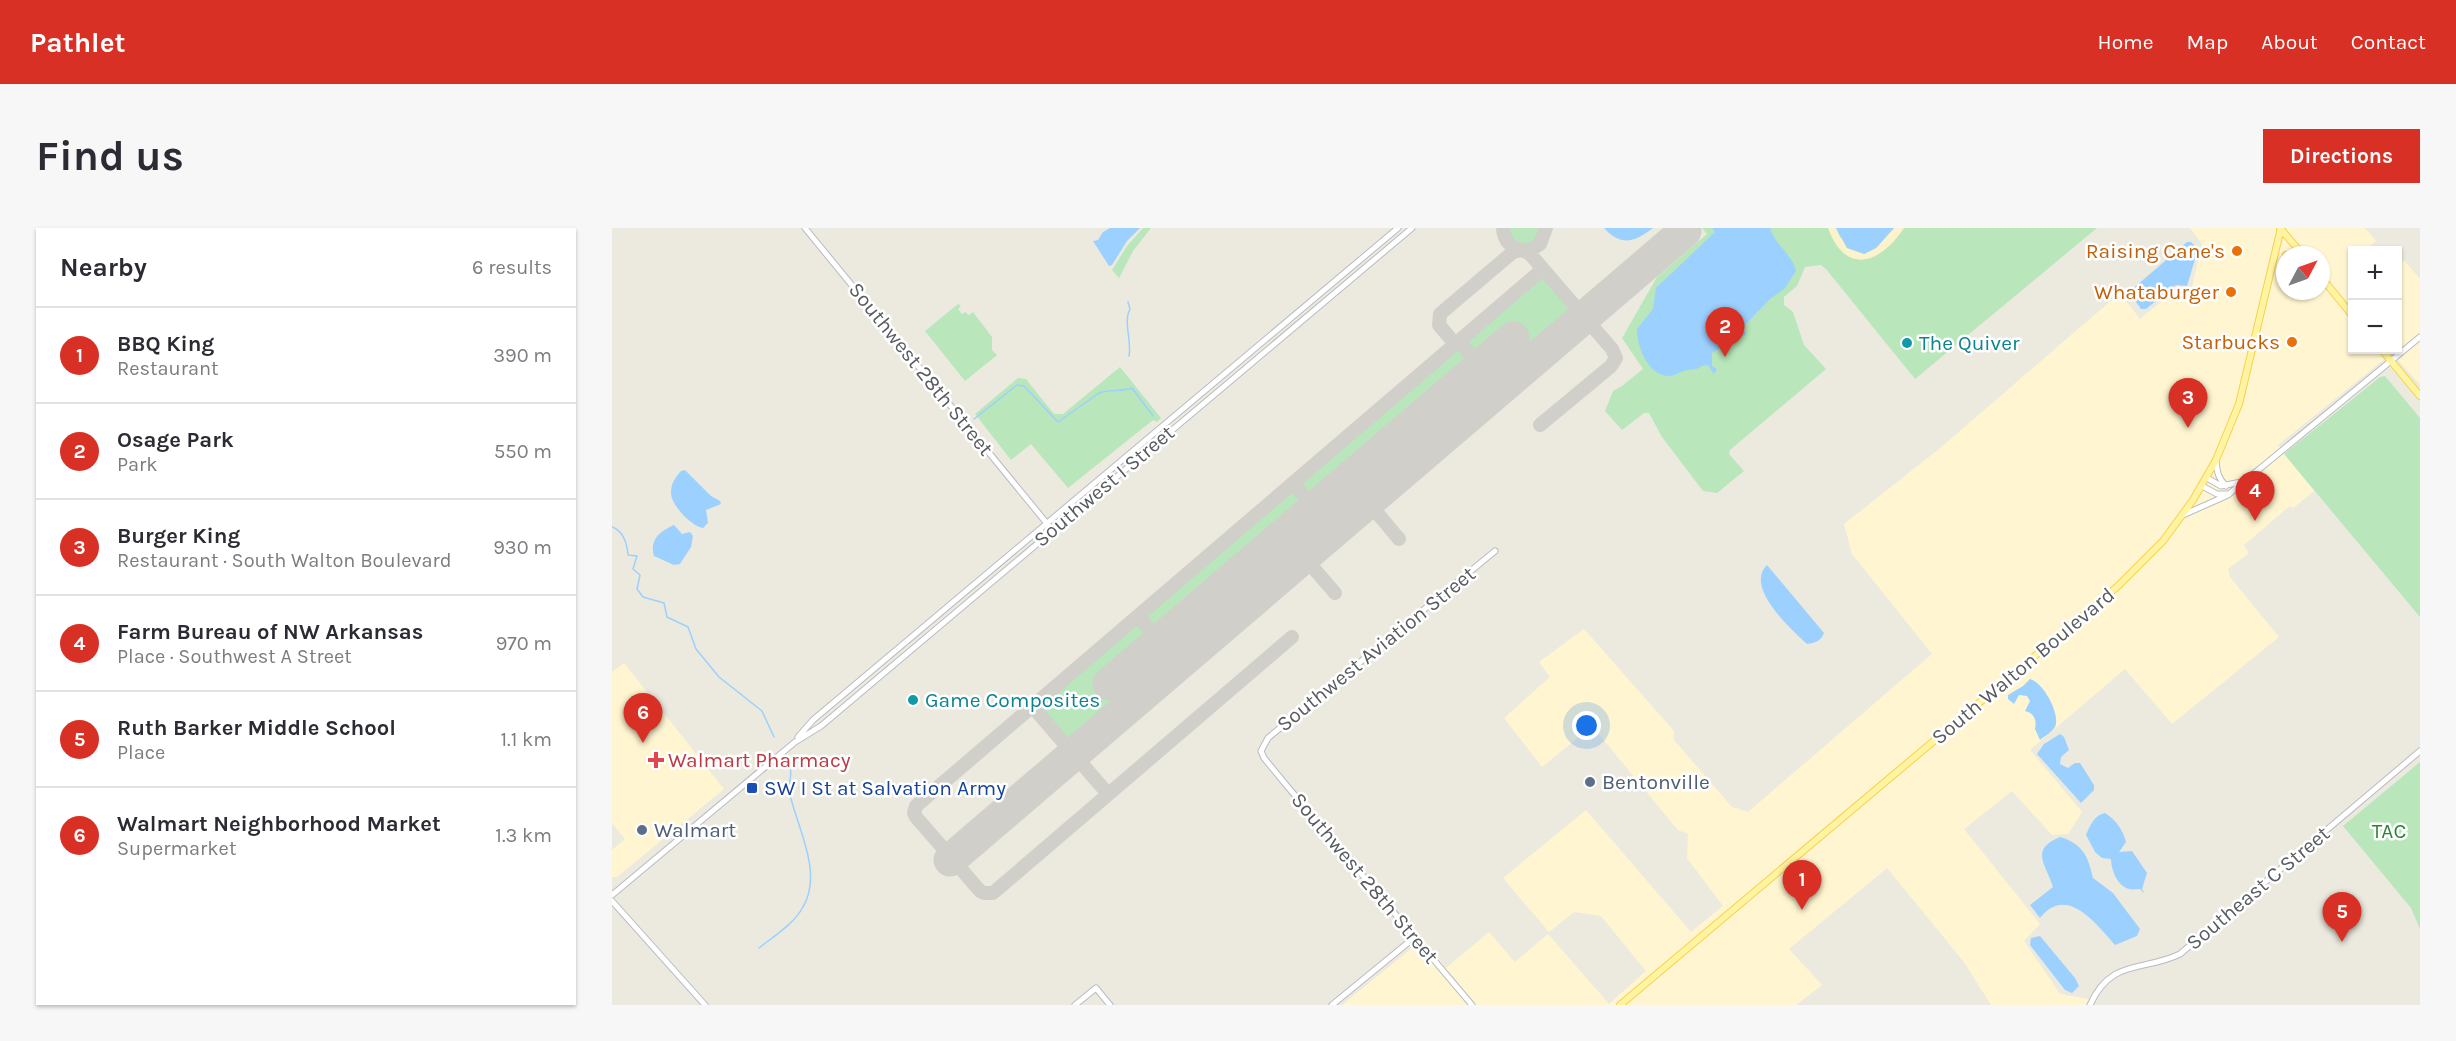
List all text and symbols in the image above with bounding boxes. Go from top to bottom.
text: Pathlet [30,26,126,59]
text: Home [2098,30,2154,54]
text: Map [2187,30,2228,54]
text: About [2261,30,2318,54]
text: Contact [2351,30,2426,54]
button: Directions [2263,129,2420,183]
text: Find us [36,131,184,181]
place label: Raising Cane's [2086,239,2225,263]
marker: Raising Cane's [2230,244,2244,258]
north arrow [2276,246,2330,300]
map controls [2348,246,2402,354]
button: + [2348,246,2402,300]
text: Nearby [60,252,147,283]
text: 6 results [472,256,552,279]
street label: Southwest 28th Street [844,278,998,460]
place label: Whataburger [2094,280,2219,304]
marker: Whataburger [2224,285,2238,299]
button: − [2348,300,2402,354]
pin: 2 [1706,308,1744,357]
place label: Starbucks [2181,330,2280,354]
text: BBQ King [117,331,214,357]
place label: The Quiver [1919,331,2020,355]
marker: Starbucks [2285,335,2299,349]
marker: The Quiver [1900,336,1914,350]
text: 1 [76,344,83,367]
text: 390 m [493,344,552,367]
text: Restaurant [117,357,219,380]
pin: 3 [2168,378,2208,428]
street label: Southwest I Street [1029,420,1179,552]
text: Osage Park [117,427,234,453]
text: 2 [73,440,86,463]
text: 550 m [494,440,552,463]
text: Park [117,453,158,476]
pin: 4 [2236,472,2274,521]
text: Burger King [117,523,240,549]
text: 3 [73,536,86,559]
text: 930 m [493,536,552,559]
text: Restaurant · South Walton Boulevard [117,549,452,572]
street label: Southwest Aviation Street [1272,561,1480,736]
street label: South Walton Boulevard [1927,583,2119,749]
text: Farm Bureau of NW Arkansas [117,619,423,645]
text: 4 [74,632,85,655]
text: 970 m [496,632,552,655]
text: Place · Southwest A Street [117,645,352,668]
place label: Game Composites [925,688,1100,712]
marker: Game Composites [906,693,920,707]
pin: 6 [624,694,663,743]
your location [1572,711,1601,740]
text: Ruth Barker Middle School [117,715,396,741]
text: 5 [74,728,85,751]
text: 1.1 km [500,728,552,751]
text: Place [117,741,165,764]
place label: Walmart Pharmacy [668,748,851,772]
marker: Walmart Pharmacy [649,753,663,767]
place label: Bentonville [1602,770,1710,794]
marker: Bentonville [1583,775,1597,789]
place label: SW I St at Salvation Army [764,776,1006,800]
marker: SW I St at Salvation Army [745,781,759,795]
street label: Southwest 28th Street [1286,788,1444,968]
text: Walmart Neighborhood Market [117,811,441,837]
place label: Walmart [654,818,736,842]
park label: TAC [2372,819,2406,843]
street label: Southeast C Street [2182,821,2334,955]
marker: Walmart [635,823,649,837]
text: 6 [73,824,86,847]
text: 1.3 km [495,824,552,847]
text: Supermarket [117,837,236,860]
pin: 1 [1782,860,1822,910]
pin: 5 [2322,892,2362,942]

